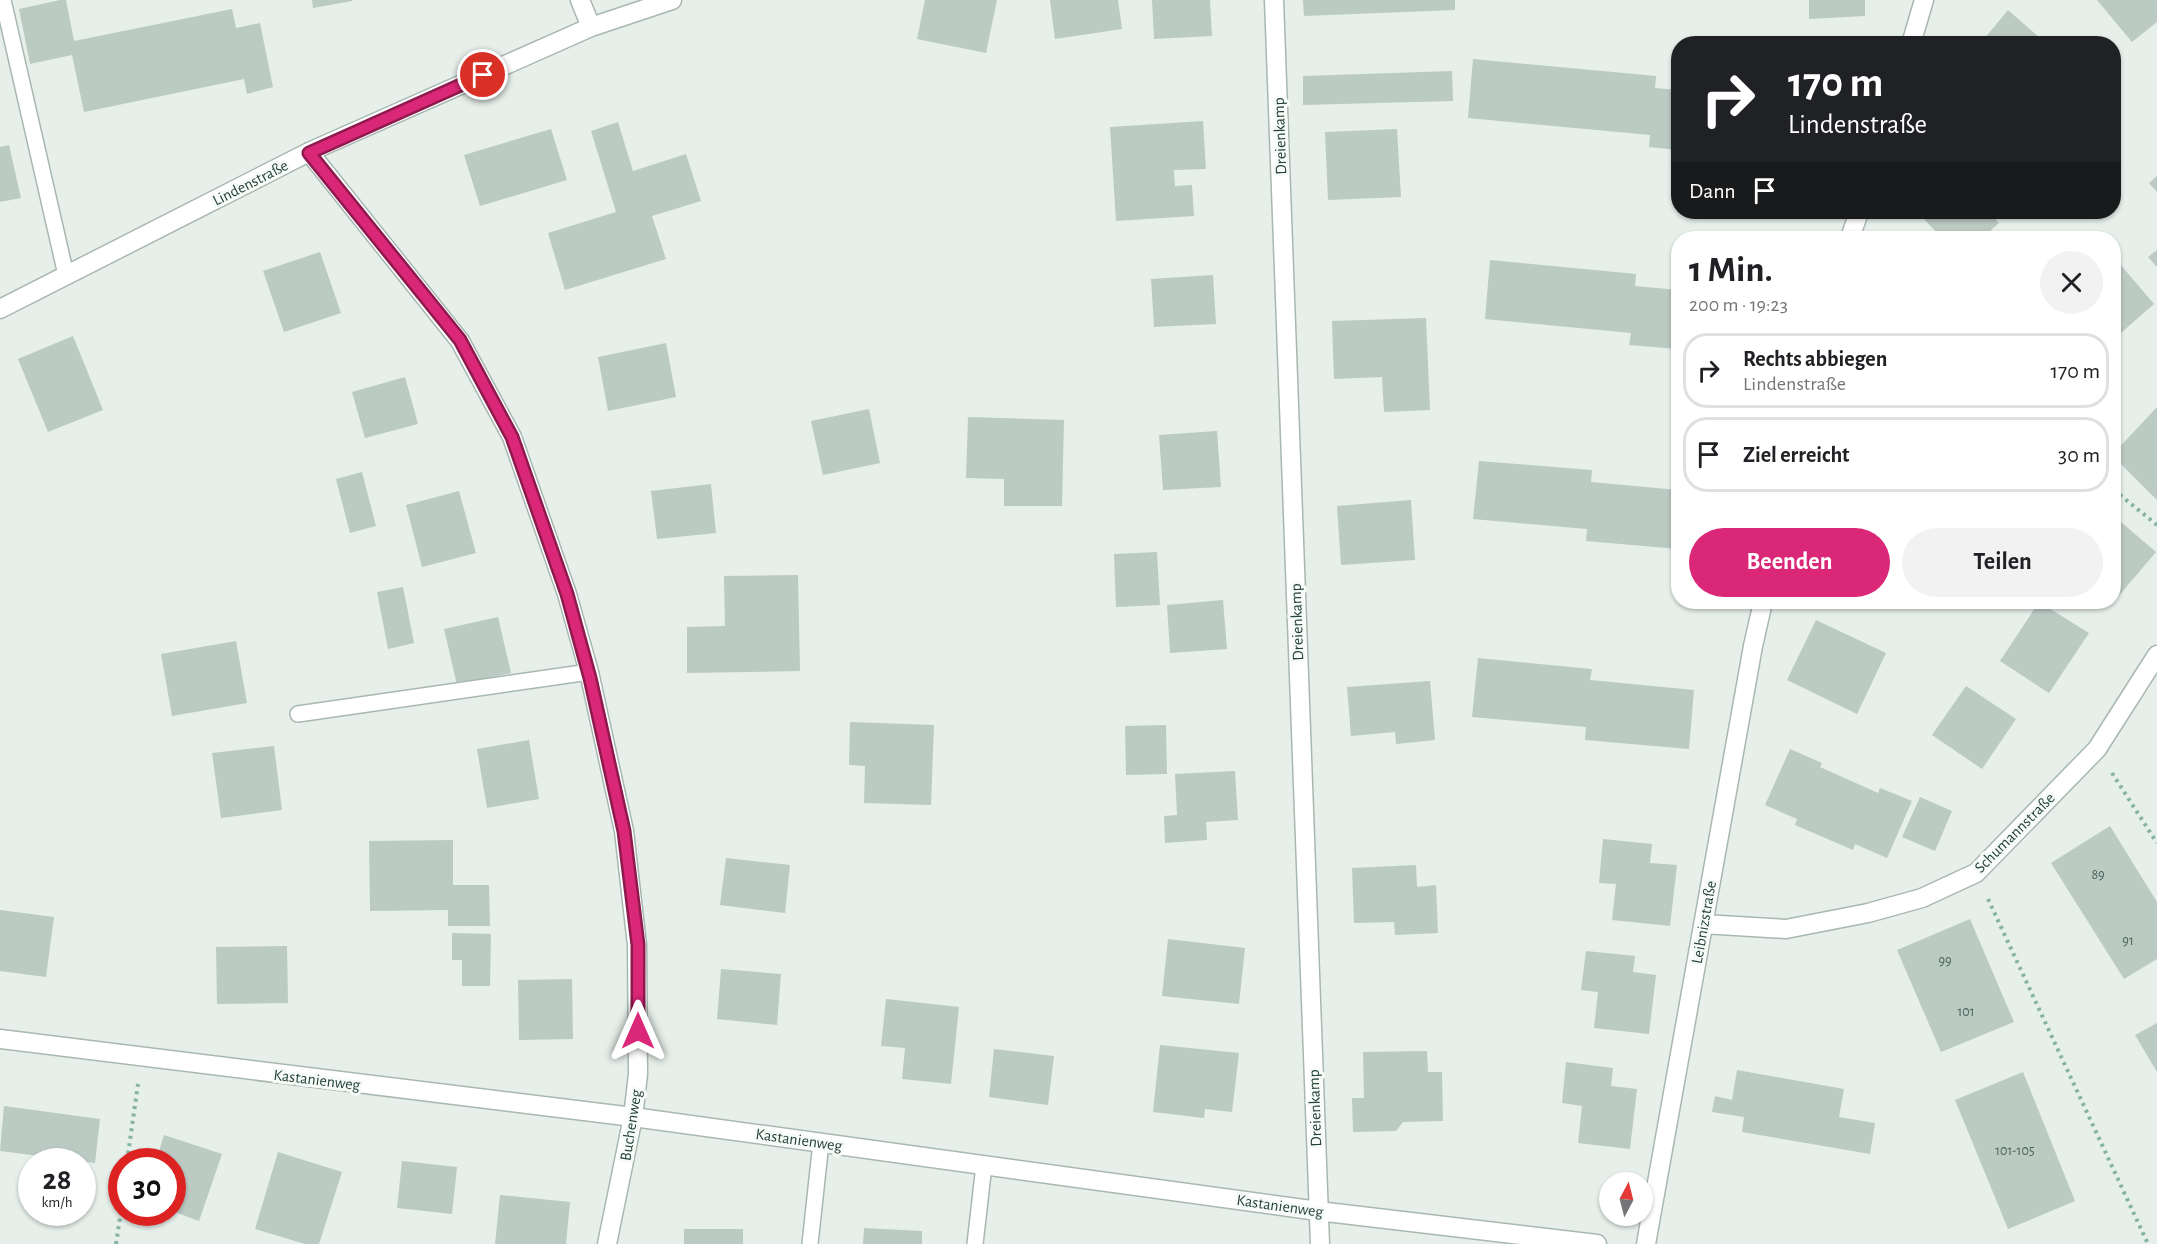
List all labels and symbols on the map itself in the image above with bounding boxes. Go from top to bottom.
pin [457,49,508,100]
street label: Dreienkamp [1271,97,1289,175]
street label: Lindenstraße [210,157,291,209]
street label: Dreienkamp [1288,583,1306,661]
street label: Schumannstraße [1972,790,2058,876]
house number: 89 [2091,868,2105,882]
street label: Leibnizstraße [1689,879,1719,965]
house number: 91 [2122,934,2134,948]
house number: 99 [1938,954,1952,968]
position arrow [606,999,670,1063]
house number: 101 [1957,1005,1975,1019]
street label: Kastanienweg [273,1067,361,1093]
street label: Dreienkamp [1306,1069,1324,1147]
street label: Buchenweg [617,1088,645,1162]
street label: Kastanienweg [755,1126,843,1154]
house number: 101-105 [1995,1144,2035,1158]
speed limit sign: 30 [108,1148,186,1226]
north arrow [1599,1172,1653,1226]
street label: Kastanienweg [1236,1192,1324,1220]

